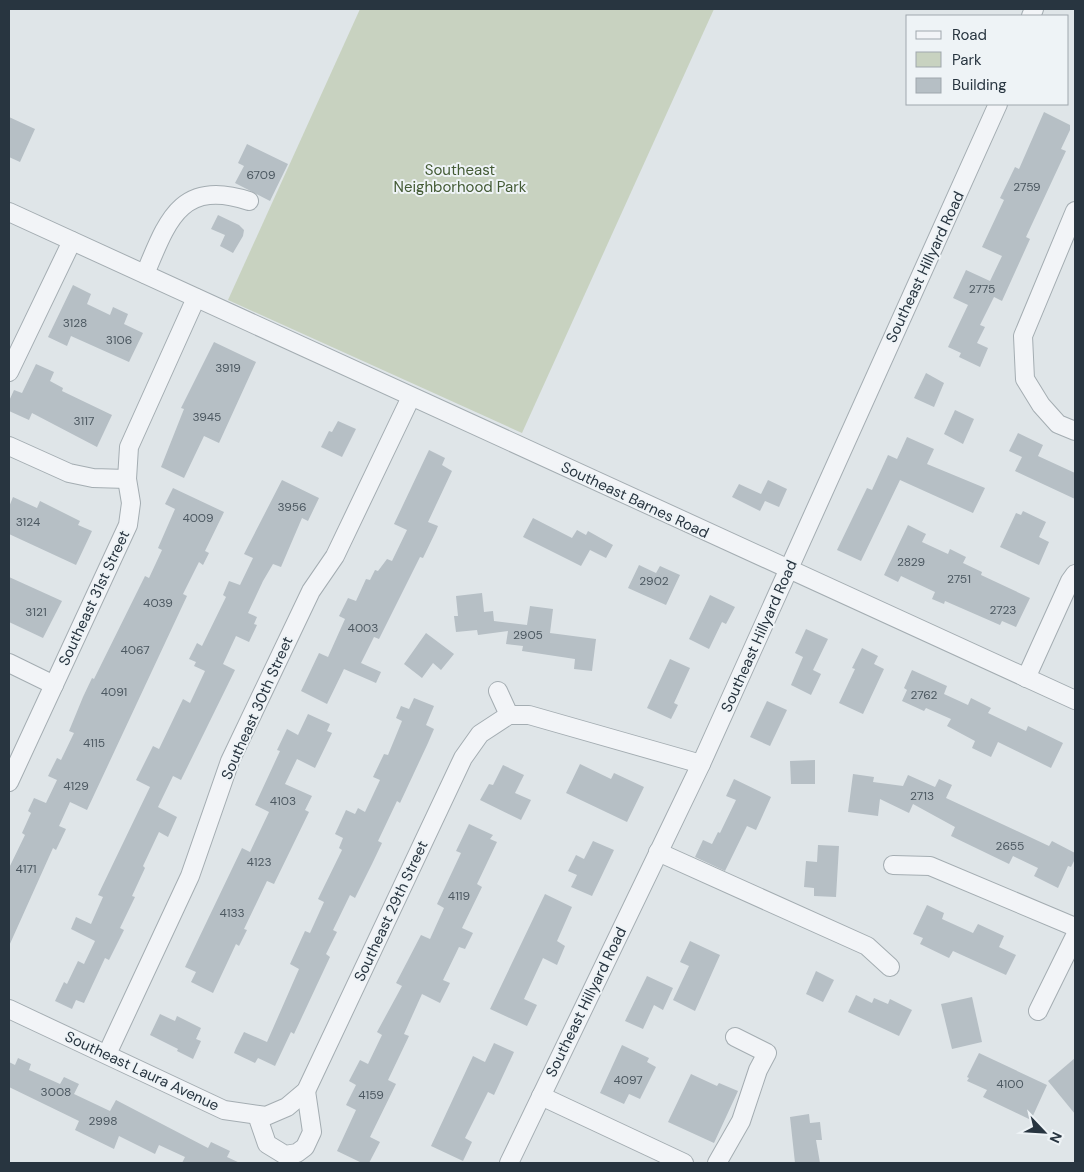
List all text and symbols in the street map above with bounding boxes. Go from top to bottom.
legend [906,15,1069,105]
text: Road [952,25,987,45]
text: Park [952,50,982,70]
text: Building [952,75,1007,95]
park label: Southeast Neighborhood Park [394,160,527,197]
house number: 6709 [246,167,276,183]
house number: 2759 [1013,179,1041,195]
street label: Southeast Hillyard Road [881,188,969,346]
house number: 2775 [969,281,995,297]
house number: 3128 [63,315,87,331]
house number: 3106 [106,332,132,348]
house number: 3919 [215,360,241,376]
house number: 3945 [193,409,221,425]
house number: 3117 [74,413,94,429]
street label: Southeast Barnes Road [558,457,712,543]
house number: 3956 [277,499,307,515]
house number: 4009 [182,510,214,526]
house number: 3124 [16,514,40,530]
street label: Southeast 31st Street [54,527,134,669]
house number: 2829 [897,554,925,570]
street label: Southeast Hillyard Road [716,557,802,715]
house number: 2751 [947,571,971,587]
house number: 2902 [639,573,669,589]
house number: 4039 [143,595,173,611]
house number: 2723 [990,602,1016,618]
house number: 3121 [25,604,47,620]
house number: 4003 [348,620,378,636]
house number: 2905 [513,627,543,643]
street label: Southeast 30th Street [216,633,298,783]
house number: 4067 [120,642,150,658]
house number: 4091 [101,684,127,700]
house number: 2762 [911,687,938,703]
house number: 4115 [83,735,105,751]
house number: 4129 [63,778,89,794]
house number: 2713 [910,788,934,804]
house number: 4103 [270,793,296,809]
street label: Southeast 29th Street [350,837,433,985]
house number: 2655 [996,838,1024,854]
house number: 4123 [246,854,272,870]
house number: 4171 [15,861,37,877]
house number: 4119 [448,888,470,904]
house number: 4133 [219,905,245,921]
street label: Southeast Hillyard Road [541,924,631,1080]
street label: Southeast Laura Avenue [62,1026,222,1116]
house number: 4097 [613,1072,643,1088]
house number: 4100 [996,1076,1024,1092]
house number: 3008 [41,1084,71,1100]
house number: 4159 [358,1087,384,1103]
north arrow [1019,1107,1069,1157]
house number: 2998 [89,1113,117,1129]
text: N [1045,1129,1066,1146]

